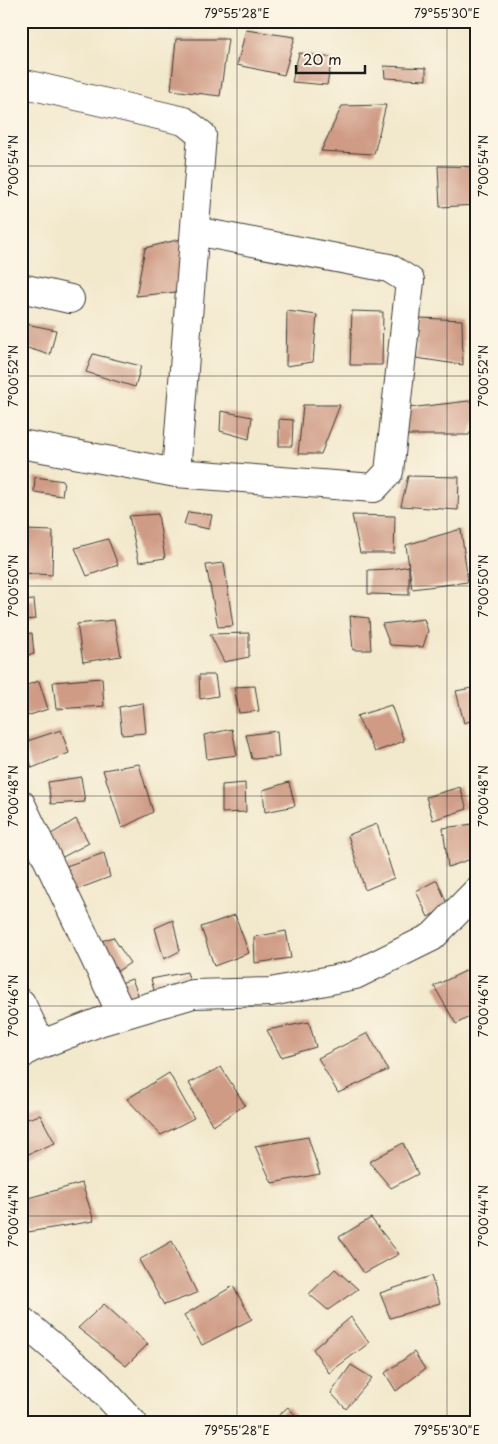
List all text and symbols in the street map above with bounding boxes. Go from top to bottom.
text: 79°55'28"E [204,4,270,22]
text: 79°55'30"E [414,4,480,22]
scale bar [296,42,364,74]
text: 20 m [303,47,342,70]
text: 7°00'54"N [4,135,22,197]
text: 7°00'54"N [474,135,492,197]
text: 7°00'52"N [4,345,22,407]
text: 7°00'52"N [474,345,492,407]
text: 7°00'50"N [4,555,22,617]
text: 7°00'50"N [474,555,492,617]
text: 7°00'48"N [4,765,22,827]
text: 7°00'48"N [474,765,492,827]
text: 7°00'46"N [4,975,22,1037]
text: 7°00'46"N [474,975,492,1037]
text: 7°00'44"N [4,1185,22,1247]
text: 7°00'44"N [474,1185,492,1247]
text: 79°55'28"E [204,1421,270,1439]
text: 79°55'30"E [414,1421,480,1439]

